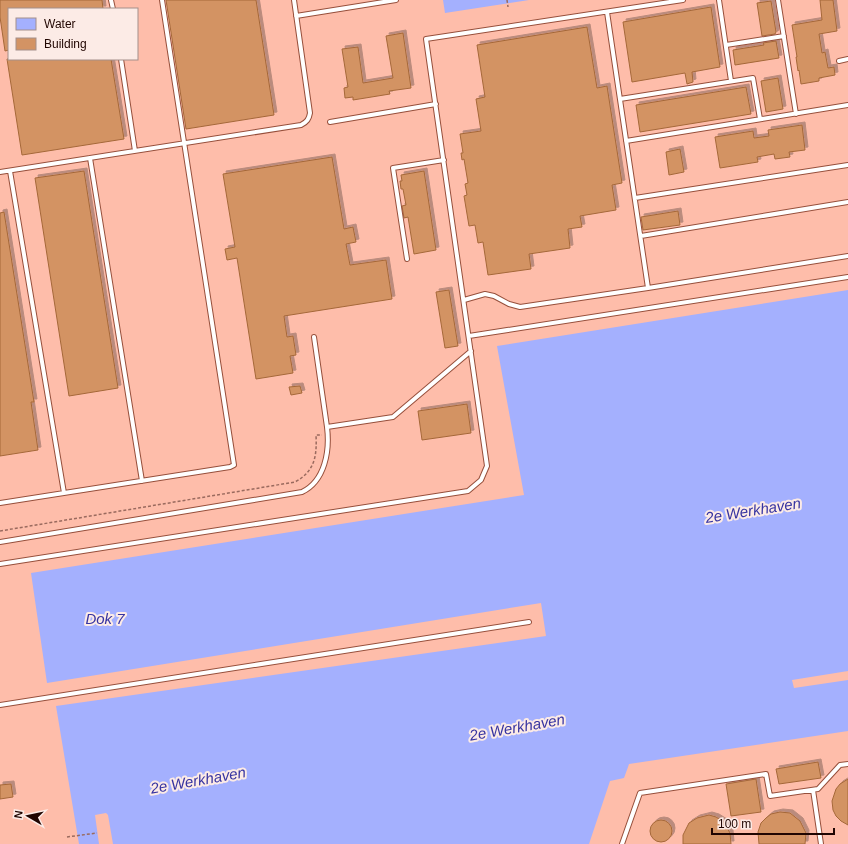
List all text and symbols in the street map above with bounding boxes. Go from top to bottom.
legend [8,8,138,60]
text: Water [44,17,76,31]
text: Building [44,37,87,51]
water label: 2e Werkhaven [703,494,802,526]
water label: Dok 7 [85,610,125,627]
water label: 2e Werkhaven [467,710,566,744]
water label: 2e Werkhaven [148,763,247,797]
north arrow [8,796,48,836]
text: N [12,810,25,819]
scale bar [712,810,834,836]
text: 100 m [718,817,751,831]

